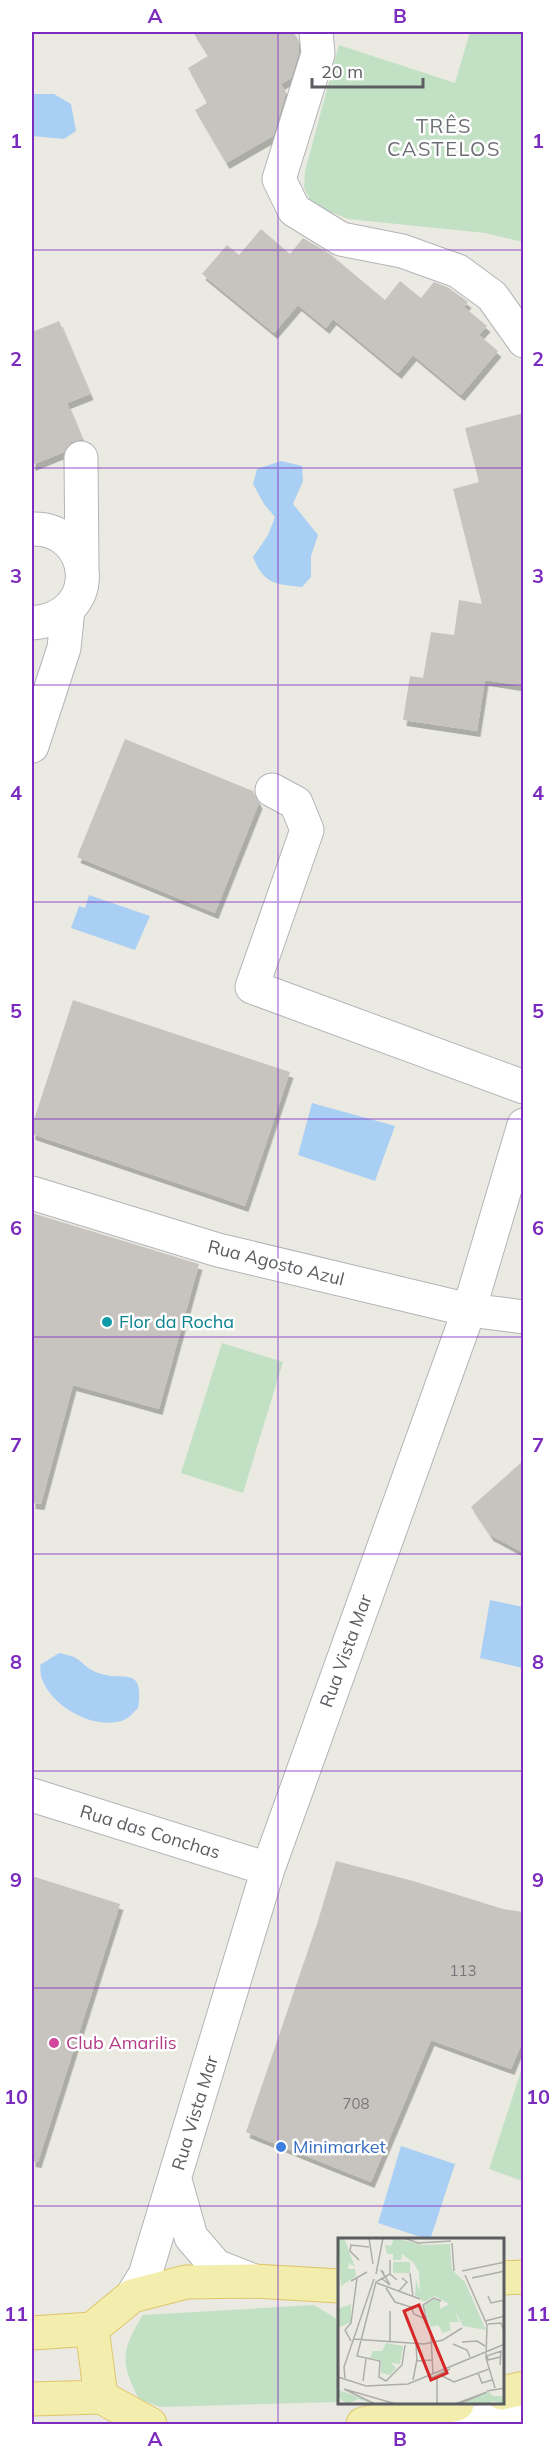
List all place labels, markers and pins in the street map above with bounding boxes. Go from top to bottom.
place label: Flor da Rocha [119,1310,234,1333]
marker: Flor da Rocha [100,1315,114,1329]
place label: Club Amarilis [66,2031,177,2054]
marker: Club Amarilis [47,2036,61,2050]
place label: Minimarket [293,2135,386,2158]
marker: Minimarket [274,2140,288,2154]

